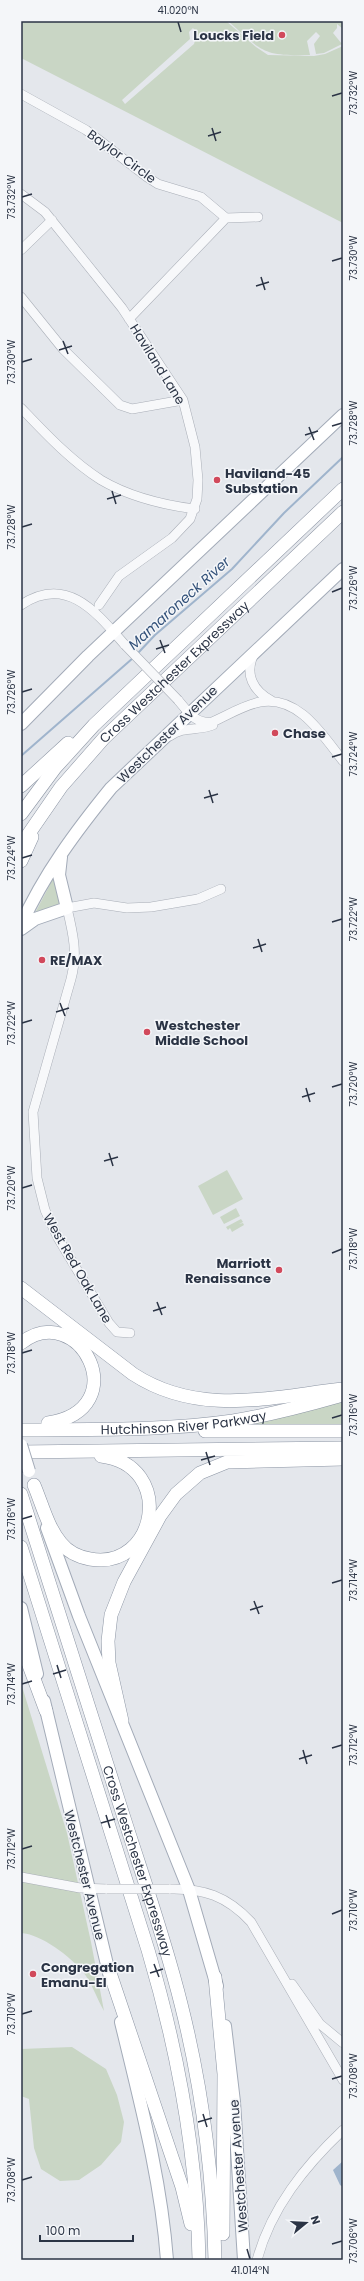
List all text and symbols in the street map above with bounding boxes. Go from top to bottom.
text: 41.020°N [157,3,199,18]
place label: Loucks Field [193,26,274,45]
marker: Loucks Field [277,30,287,40]
text: 73.732°W [346,71,361,115]
street label: Baylor Circle [83,125,160,188]
text: 73.732°W [4,175,19,219]
text: 73.730°W [346,235,361,280]
street label: Haviland Lane [125,320,190,408]
text: 73.730°W [4,339,19,384]
text: 73.728°W [346,400,361,445]
place label: Haviland-45 Substation [225,464,310,498]
marker: Haviland-45 Substation [212,475,222,485]
text: 73.728°W [4,504,19,549]
water label: Mamaroneck River [124,551,235,654]
text: 73.726°W [346,565,361,610]
street label: Cross Westchester Expressway [95,596,254,748]
text: 73.726°W [4,669,19,714]
street label: Westchester Avenue [113,681,222,787]
place label: Chase [283,724,326,743]
marker: Chase [270,728,280,738]
text: 73.724°W [346,731,361,776]
text: 73.724°W [4,835,19,880]
text: 73.722°W [346,897,361,941]
place label: RE/MAX [50,951,102,970]
marker: RE/MAX [37,955,47,965]
text: 73.722°W [4,1001,19,1045]
place label: Westchester Middle School [155,1016,248,1050]
marker: Westchester Middle School [142,1027,152,1037]
text: 73.720°W [346,1061,361,1106]
text: 73.720°W [4,1165,19,1210]
street label: West Red Oak Lane [38,1210,117,1327]
text: 73.718°W [346,1228,361,1270]
place label: Marriott Renaissance [185,1254,271,1288]
marker: Marriott Renaissance [274,1265,284,1275]
text: 73.718°W [4,1332,19,1374]
text: 73.716°W [346,1394,361,1436]
street label: Hutchinson River Parkway [101,1406,269,1439]
text: 73.716°W [4,1498,19,1540]
text: 73.714°W [346,1559,361,1601]
text: 73.714°W [4,1663,19,1705]
text: 73.712°W [346,1724,361,1766]
street label: Cross Westchester Expressway [98,1763,177,1960]
street label: Westchester Avenue [59,1808,110,1942]
text: 73.712°W [4,1828,19,1870]
text: 73.710°W [346,1889,361,1931]
place label: Congregation Emanu-El [41,1958,134,1992]
marker: Congregation Emanu-El [28,1969,38,1979]
text: 73.710°W [4,1993,19,2035]
text: 73.708°W [346,2053,361,2099]
street label: Westchester Avenue [224,2099,253,2233]
text: 73.708°W [4,2157,19,2203]
north arrow [286,2203,326,2243]
text: N [307,2213,324,2226]
scale bar [40,2217,133,2243]
text: 73.706°W [346,2218,361,2264]
text: 100 m [46,2222,80,2239]
text: 41.014°N [231,2263,269,2278]

